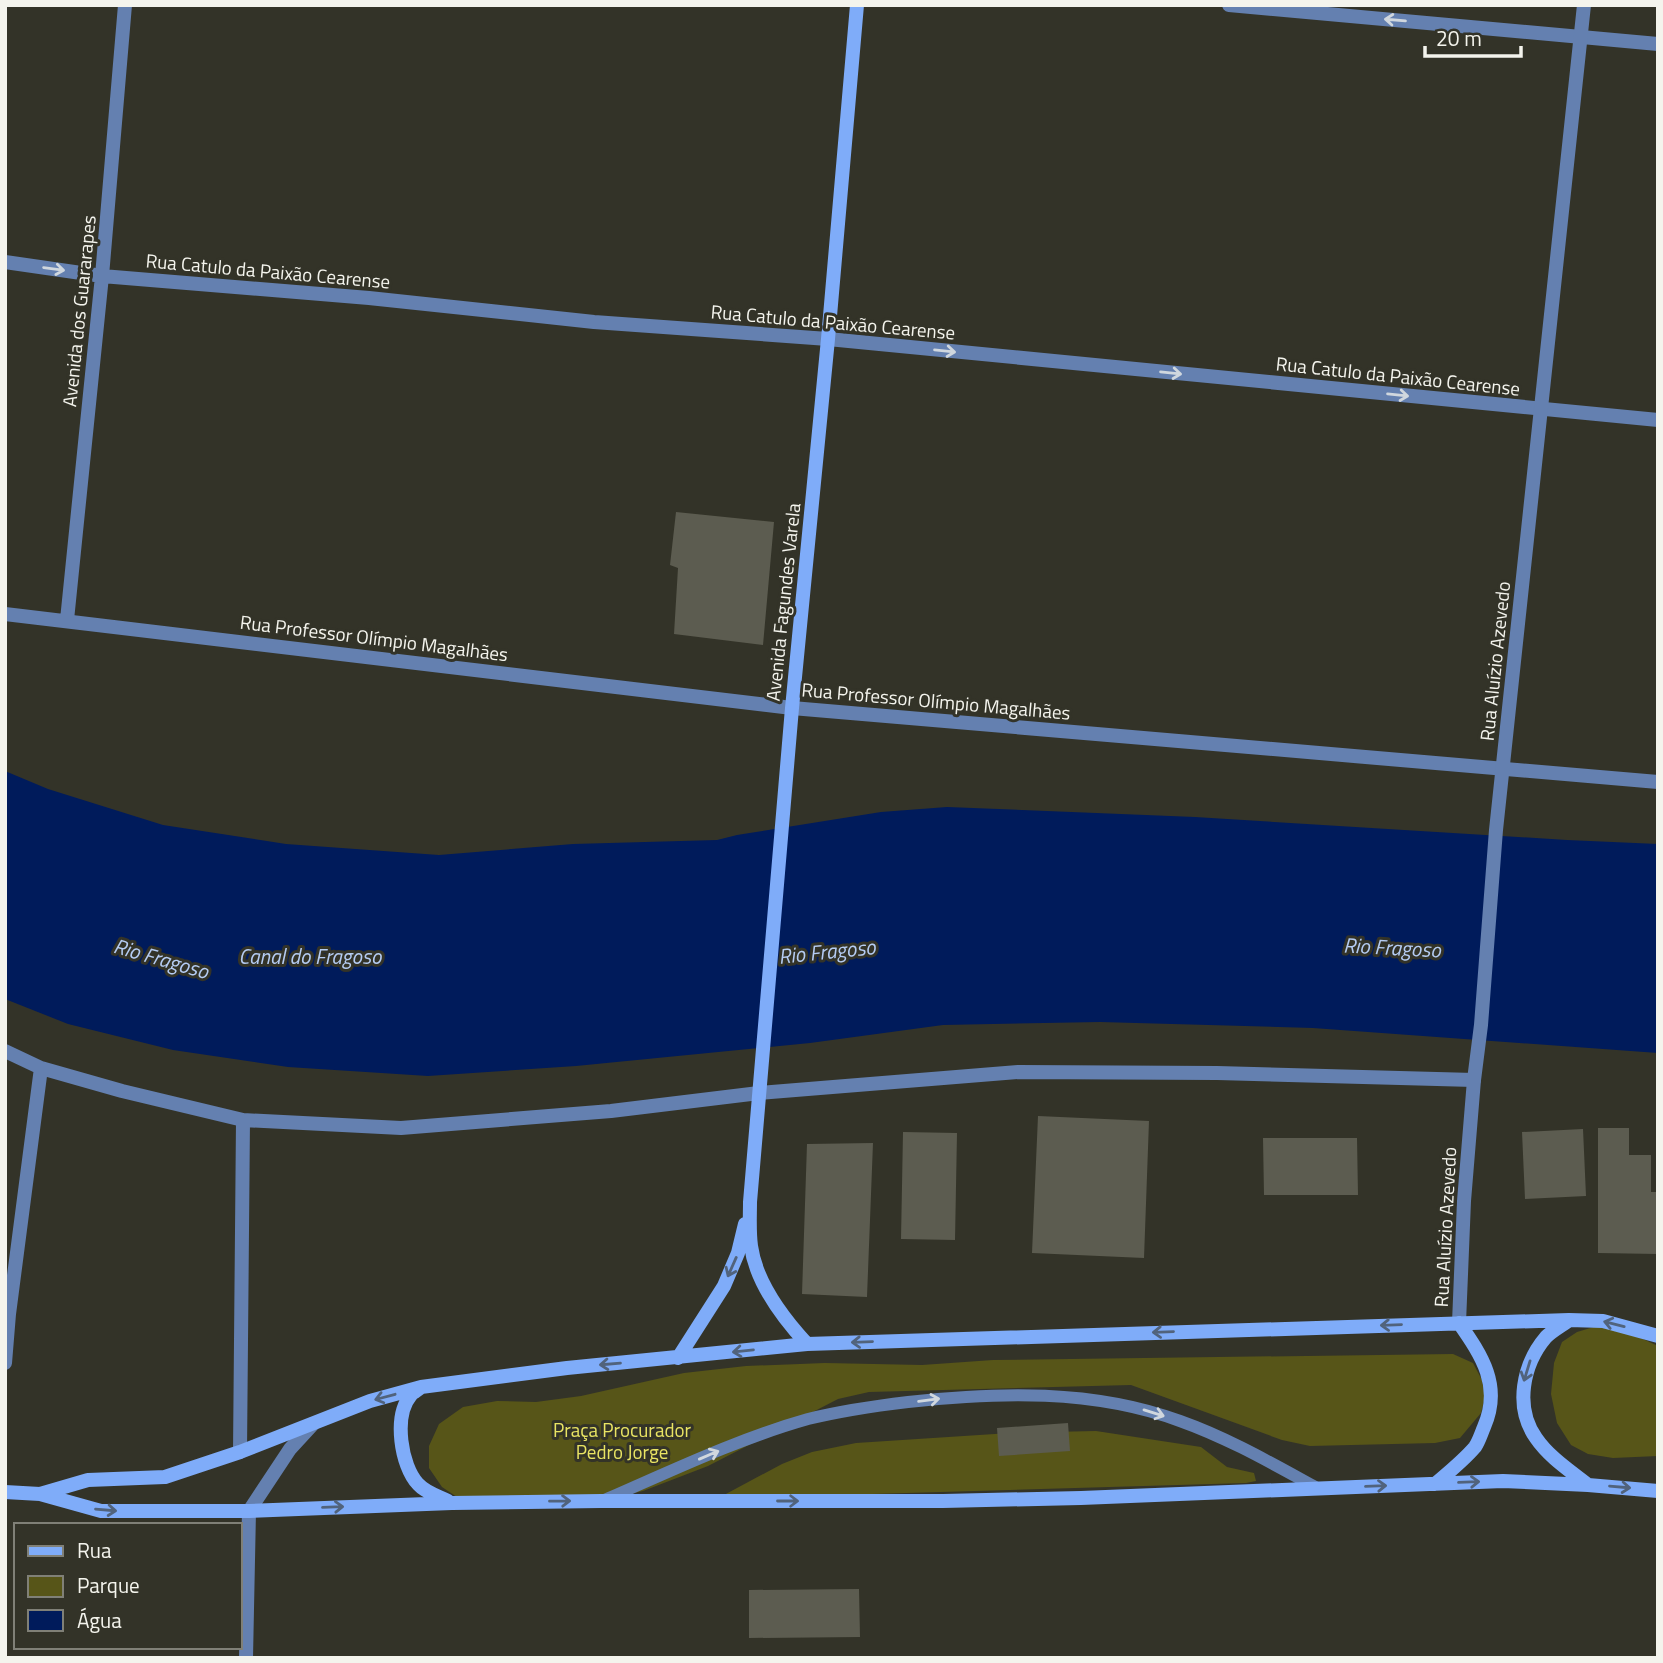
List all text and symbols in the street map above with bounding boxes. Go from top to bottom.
one-way arrow [1384,13,1406,26]
scale bar [1425,14,1521,58]
text: 20 m [1436,22,1482,54]
street label: Avenida dos Guararapes [54,213,103,408]
street label: Rua Catulo da Paixão Cearense [145,245,392,296]
one-way arrow [42,263,65,276]
street label: Rua Catulo da Paixão Cearense [710,296,957,347]
one-way arrow [933,345,956,358]
street label: Rua Catulo da Paixão Cearense [1275,348,1522,403]
one-way arrow [1159,367,1182,380]
one-way arrow [1386,389,1408,402]
street label: Avenida Fagundes Varela [758,501,807,703]
street label: Rua Aluízio Azevedo [1472,580,1517,742]
street label: Rua Professor Olímpio Magalhães [238,607,510,668]
street label: Rua Professor Olímpio Magalhães [800,674,1072,727]
water label: Rio Fragoso [1343,928,1442,966]
water label: Rio Fragoso [110,929,213,987]
water label: Rio Fragoso [777,930,878,972]
water label: Canal do Fragoso [239,940,382,972]
street label: Rua Aluízio Azevedo [1426,1146,1463,1308]
one-way arrow [725,1256,738,1278]
one-way arrow [1603,1317,1626,1330]
one-way arrow [1379,1318,1402,1332]
one-way arrow [1152,1326,1175,1339]
one-way arrow [851,1336,874,1349]
one-way arrow [732,1345,754,1358]
one-way arrow [599,1358,622,1371]
one-way arrow [1520,1360,1533,1382]
one-way arrow [374,1391,397,1404]
one-way arrow [917,1393,939,1406]
one-way arrow [1143,1407,1165,1420]
park label: Praça Procurador Pedro Jorge [553,1415,691,1466]
one-way arrow [698,1448,719,1461]
one-way arrow [1457,1476,1480,1489]
one-way arrow [1364,1479,1387,1492]
one-way arrow [1608,1481,1631,1494]
one-way arrow [776,1494,799,1508]
one-way arrow [549,1495,572,1508]
one-way arrow [321,1501,344,1514]
one-way arrow [94,1504,117,1517]
legend [14,1523,242,1649]
text: Rua [77,1534,112,1566]
text: Parque [77,1569,140,1601]
text: Água [77,1604,122,1636]

